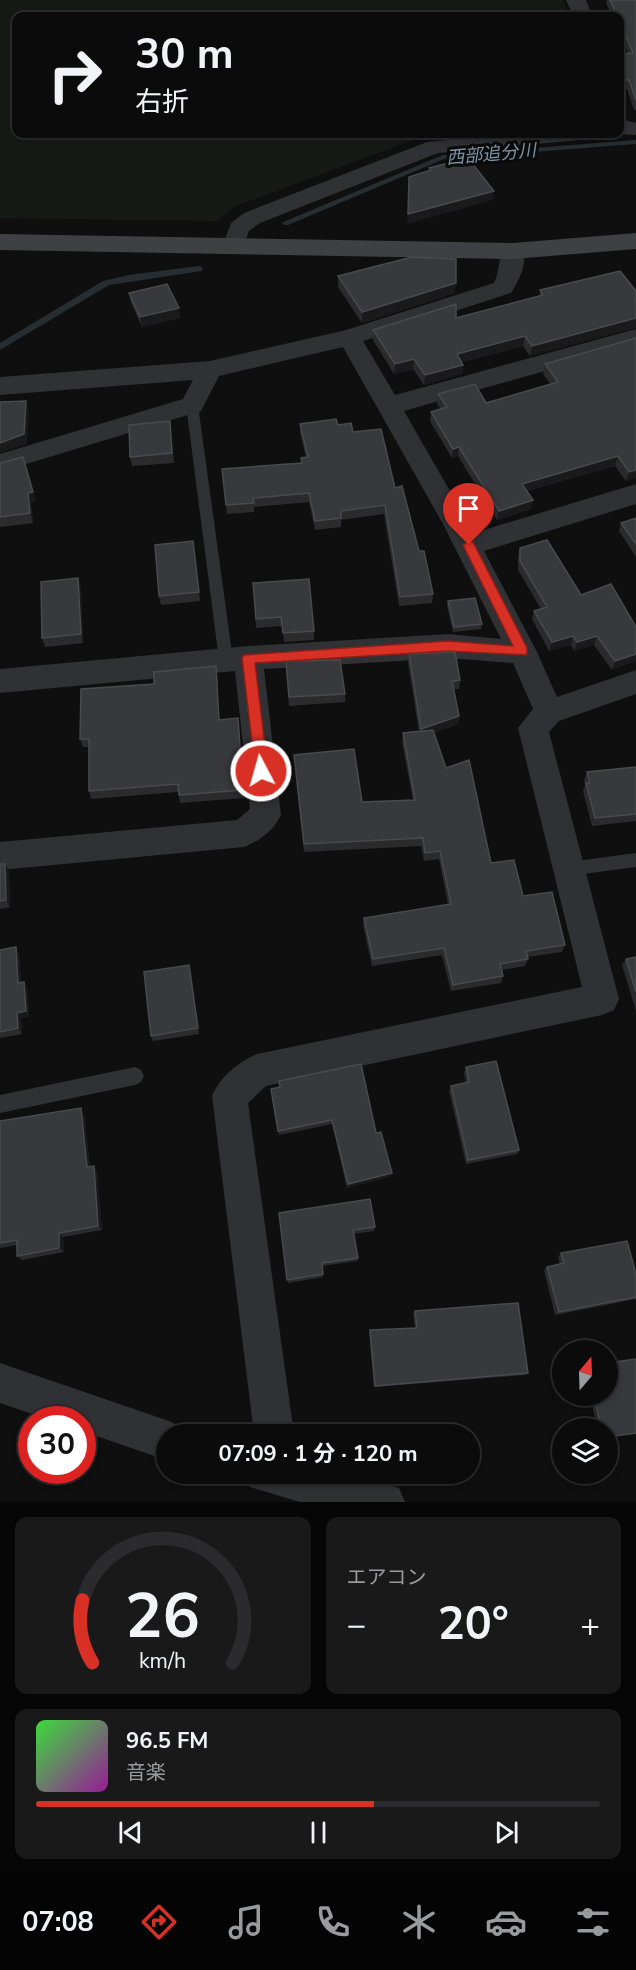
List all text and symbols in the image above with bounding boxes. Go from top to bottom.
text: 30 m [135,26,234,83]
icon: right [36,36,114,114]
text: 右折 [135,84,189,121]
water label: 西部追分川 [445,138,539,170]
pin [443,483,494,545]
icon: arrive [452,492,485,525]
position arrow [229,739,293,803]
north arrow [552,1340,618,1406]
map controls [552,1340,618,1484]
speed limit sign: 30 [18,1406,96,1484]
button: layers [552,1418,618,1484]
text: 07:09 · 1 分 · 120 m [219,1439,417,1469]
text: エアコン [347,1564,427,1591]
text: 26 [125,1574,200,1659]
text: 20° [438,1594,509,1655]
text: − [347,1603,366,1648]
text: + [580,1603,600,1648]
text: km/h [139,1646,186,1676]
text: 96.5 FM [126,1726,208,1756]
text: 音楽 [126,1759,166,1786]
icon: previous [114,1816,147,1849]
icon: pause [302,1816,335,1849]
icon: next [490,1816,523,1849]
icon: directions [138,1901,180,1943]
icon: music [225,1901,267,1943]
icon: phone [312,1901,354,1943]
icon: climate [398,1901,440,1943]
icon: car [485,1901,527,1943]
icon: filters [572,1901,614,1943]
text: 07:08 [22,1904,94,1941]

